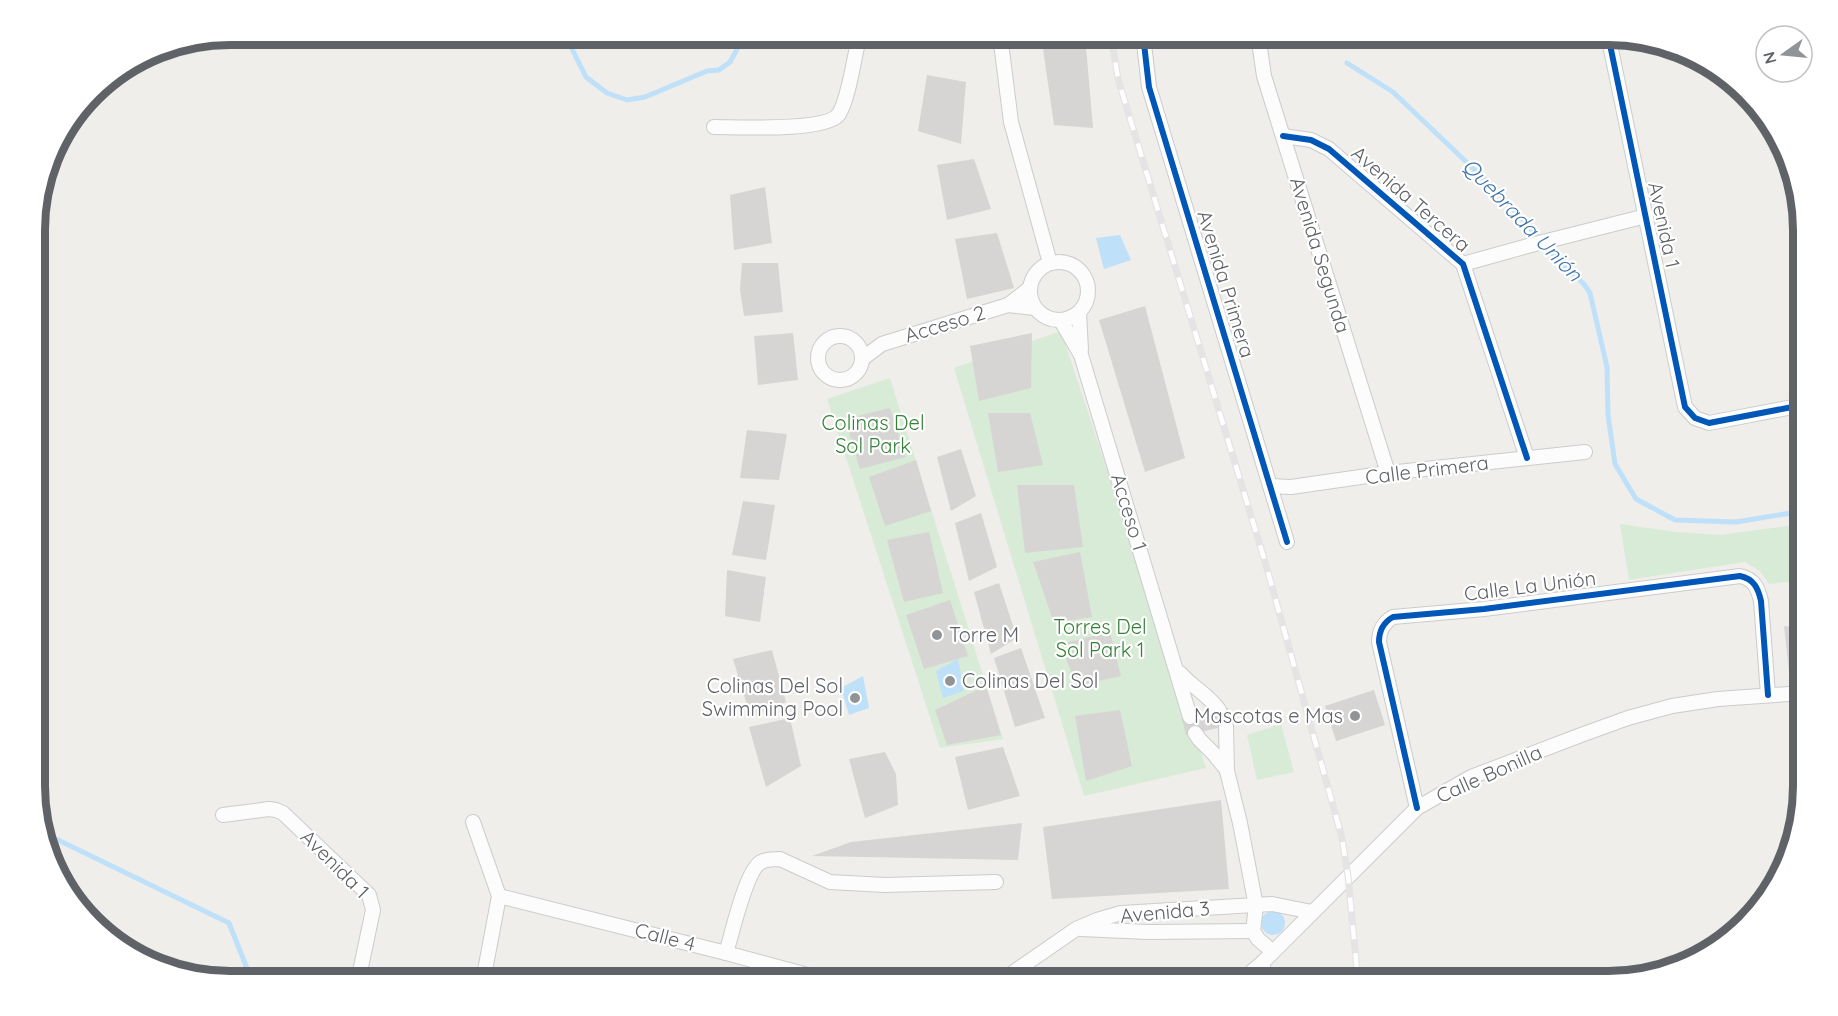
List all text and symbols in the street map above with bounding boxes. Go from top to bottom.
north arrow [1754,24,1814,84]
text: N [1758,50,1781,66]
street label: Avenida Tercera [1347,140,1476,257]
water label: Quebrada Unión [1457,152,1589,287]
street label: Avenida Segunda [1285,174,1356,336]
street label: Avenida 1 [1643,180,1686,270]
street label: Avenida Primera [1192,207,1261,361]
street label: Acceso 2 [902,299,988,348]
park label: Colinas Del Sol Park [822,410,924,458]
street label: Calle Primera [1364,450,1490,489]
street label: Acceso 1 [1106,470,1153,553]
street label: Calle La Unión [1462,565,1597,606]
park label: Torres Del Sol Park 1 [1053,614,1147,662]
place label: Torre M [949,622,1019,647]
marker: Torre M [930,628,944,642]
place label: Colinas Del Sol [962,668,1098,693]
place label: Colinas Del Sol Swimming Pool [702,673,843,721]
marker: Colinas Del Sol [943,674,957,688]
marker: Colinas Del Sol Swimming Pool [848,691,862,705]
place label: Mascotas e Mas [1194,703,1343,728]
marker: Mascotas e Mas [1348,709,1362,723]
street label: Calle Bonilla [1432,739,1546,808]
street label: Avenida 1 [296,824,375,903]
street label: Avenida 3 [1119,895,1211,928]
street label: Calle 4 [632,917,698,956]

